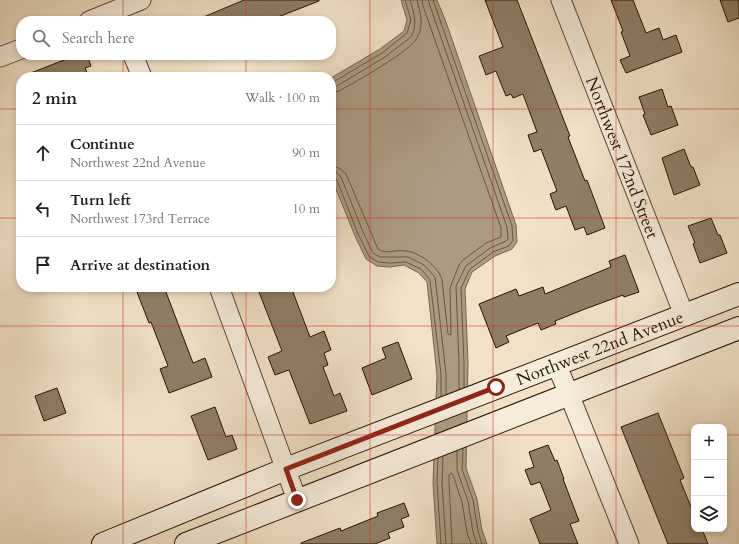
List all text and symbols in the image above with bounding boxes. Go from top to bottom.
search box [16,16,336,60]
icon: search [30,27,52,49]
text: Search here [62,28,135,48]
street label: Northwest 172nd Street [580,73,665,242]
text: 2 min [32,87,77,110]
text: Walk · 100 m [245,89,320,107]
text: Continue [70,134,135,154]
icon: ahead [32,142,54,164]
text: 90 m [292,144,320,162]
text: Northwest 22nd Avenue [70,154,206,172]
text: Turn left [70,190,131,210]
icon: left [32,198,54,220]
text: 10 m [292,200,320,218]
text: Northwest 173rd Terrace [70,210,210,228]
icon: arrive [32,254,54,276]
text: Arrive at destination [70,255,210,275]
street label: Northwest 22nd Avenue [513,305,687,391]
route start [487,378,505,396]
map controls [691,424,727,532]
button: + [691,424,727,460]
button: − [691,460,727,496]
route end [288,491,306,509]
button: layers [691,496,727,532]

